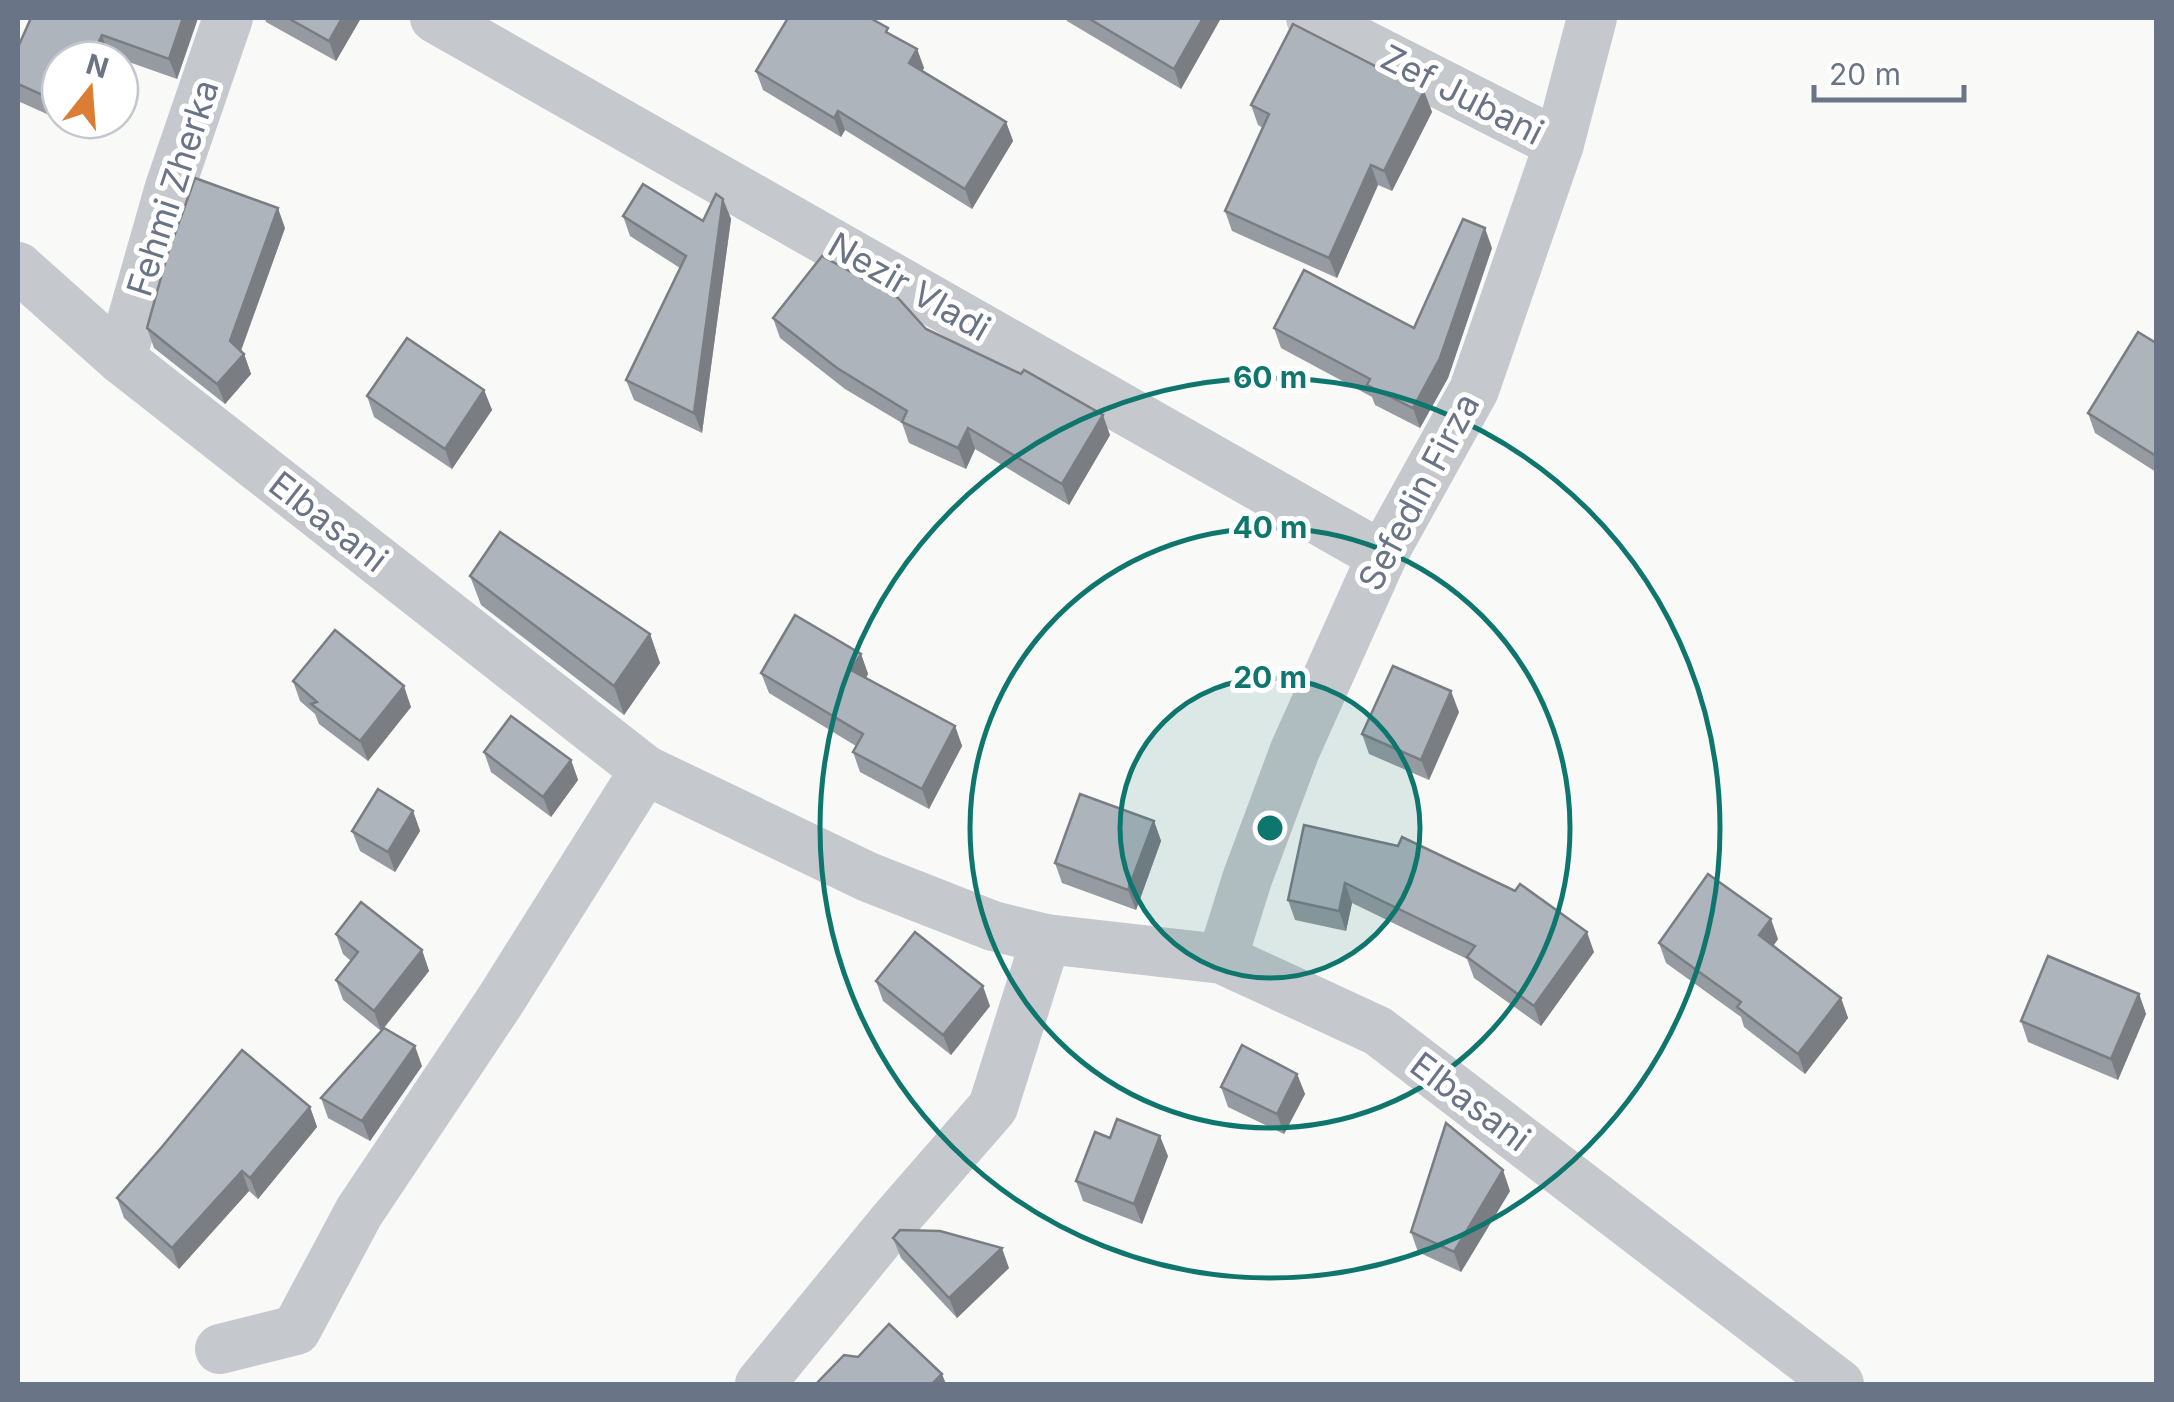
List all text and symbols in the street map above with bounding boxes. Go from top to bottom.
street label: Zef Jubani [1374,35,1551,153]
north arrow [40,40,140,140]
scale bar [1814,40,1964,102]
text: N [82,47,112,85]
text: 20 m [1829,56,1901,92]
street label: Fehmi Zherka [117,74,227,301]
street label: Nezir Vladi [821,223,998,349]
text: 60 m [1233,359,1307,395]
street label: Sefedin Firza [1349,386,1488,597]
street label: Elbasani [261,462,396,580]
text: 40 m [1233,509,1308,545]
text: 20 m [1233,659,1307,695]
centre of rings [1252,810,1288,846]
street label: Elbasani [1403,1043,1538,1160]

